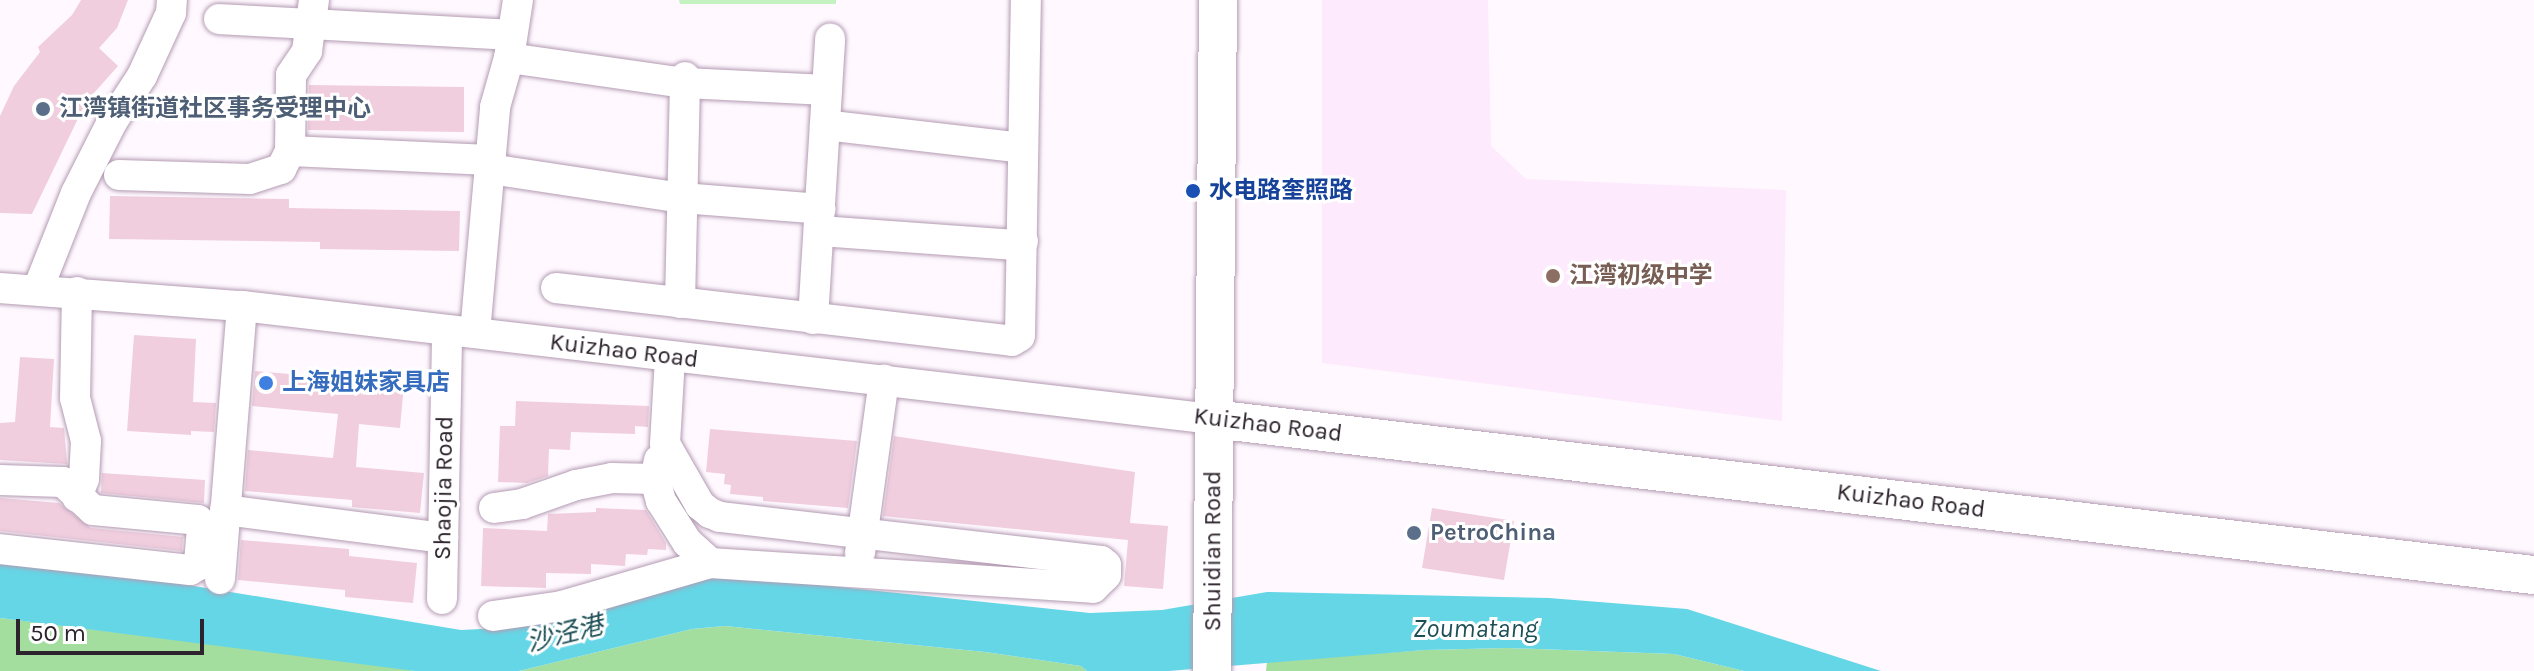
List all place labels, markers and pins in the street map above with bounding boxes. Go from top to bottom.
place label: 江湾镇街道社区事务受理中心 [59,95,371,123]
marker: 江湾镇街道社区事务受理中心 [34,100,52,118]
place label: 水电路奎照路 [1209,177,1353,205]
marker: 水电路奎照路 [1184,182,1202,200]
place label: 江湾初级中学 [1569,262,1713,290]
marker: 江湾初级中学 [1544,267,1562,285]
place label: 上海姐妹家具店 [282,369,450,397]
marker: 上海姐妹家具店 [257,374,275,392]
place label: PetroChina [1430,519,1556,547]
marker: PetroChina [1405,524,1423,542]

